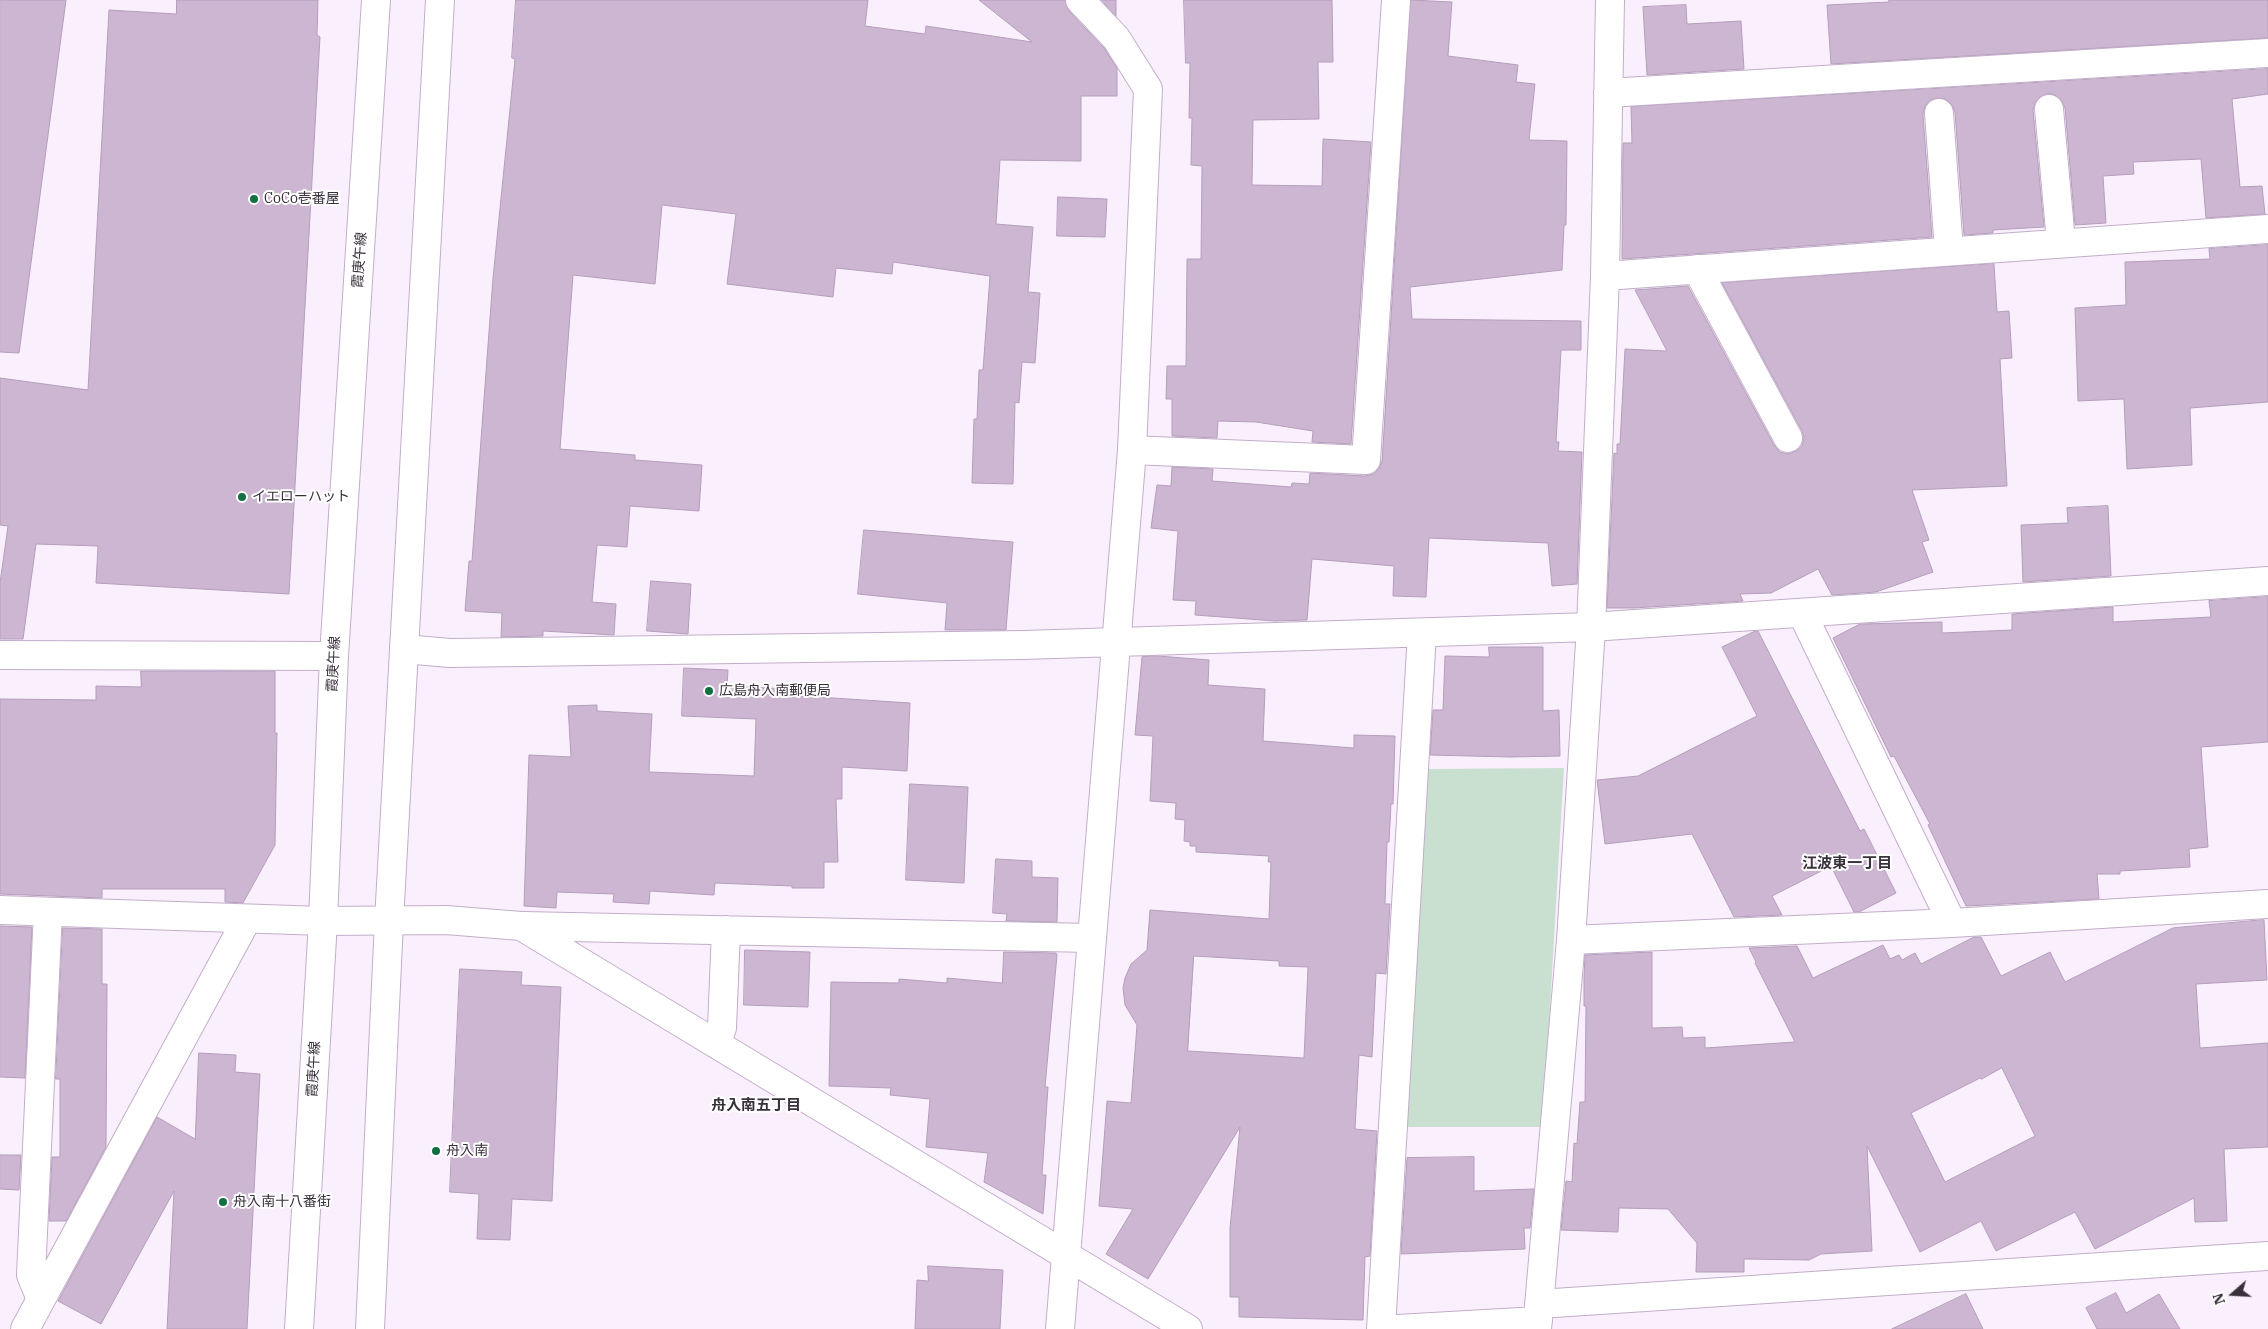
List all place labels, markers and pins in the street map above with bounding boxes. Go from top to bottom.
place label: CoCo壱番屋 [264,191,340,207]
marker: CoCo壱番屋 [248,193,260,205]
place label: イエローハット [252,489,350,505]
marker: イエローハット [236,491,248,503]
place label: 広島舟入南郵便局 [719,683,831,699]
marker: 広島舟入南郵便局 [703,685,715,697]
place label: 舟入南 [446,1143,488,1159]
marker: 舟入南 [430,1145,442,1157]
place label: 舟入南十八番街 [233,1194,331,1210]
marker: 舟入南十八番街 [217,1196,229,1208]

